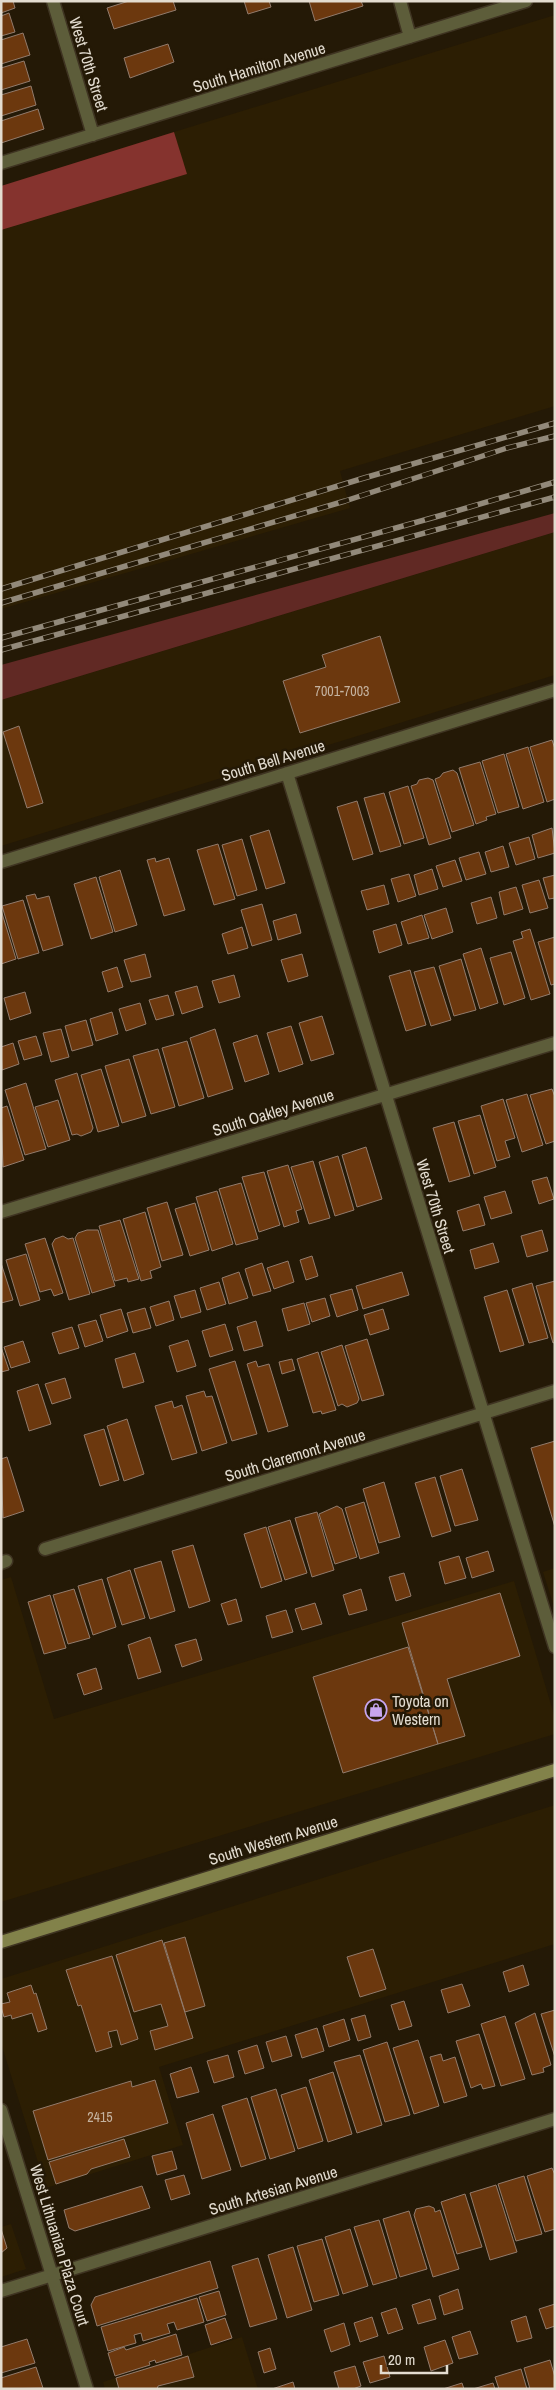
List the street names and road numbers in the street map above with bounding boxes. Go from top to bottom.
street label: West 70th Street [64,14,114,114]
street label: South Hamilton Avenue [190,36,328,98]
street label: South Bell Avenue [219,734,327,786]
street label: South Oakley Avenue [210,1083,336,1141]
street label: West 70th Street [411,1156,461,1256]
street label: South Claremont Avenue [222,1423,368,1487]
street label: South Western Avenue [206,1810,340,1870]
street label: South Artesian Avenue [206,2160,340,2220]
street label: West Lithuanian Plaza Court [25,2162,95,2329]

